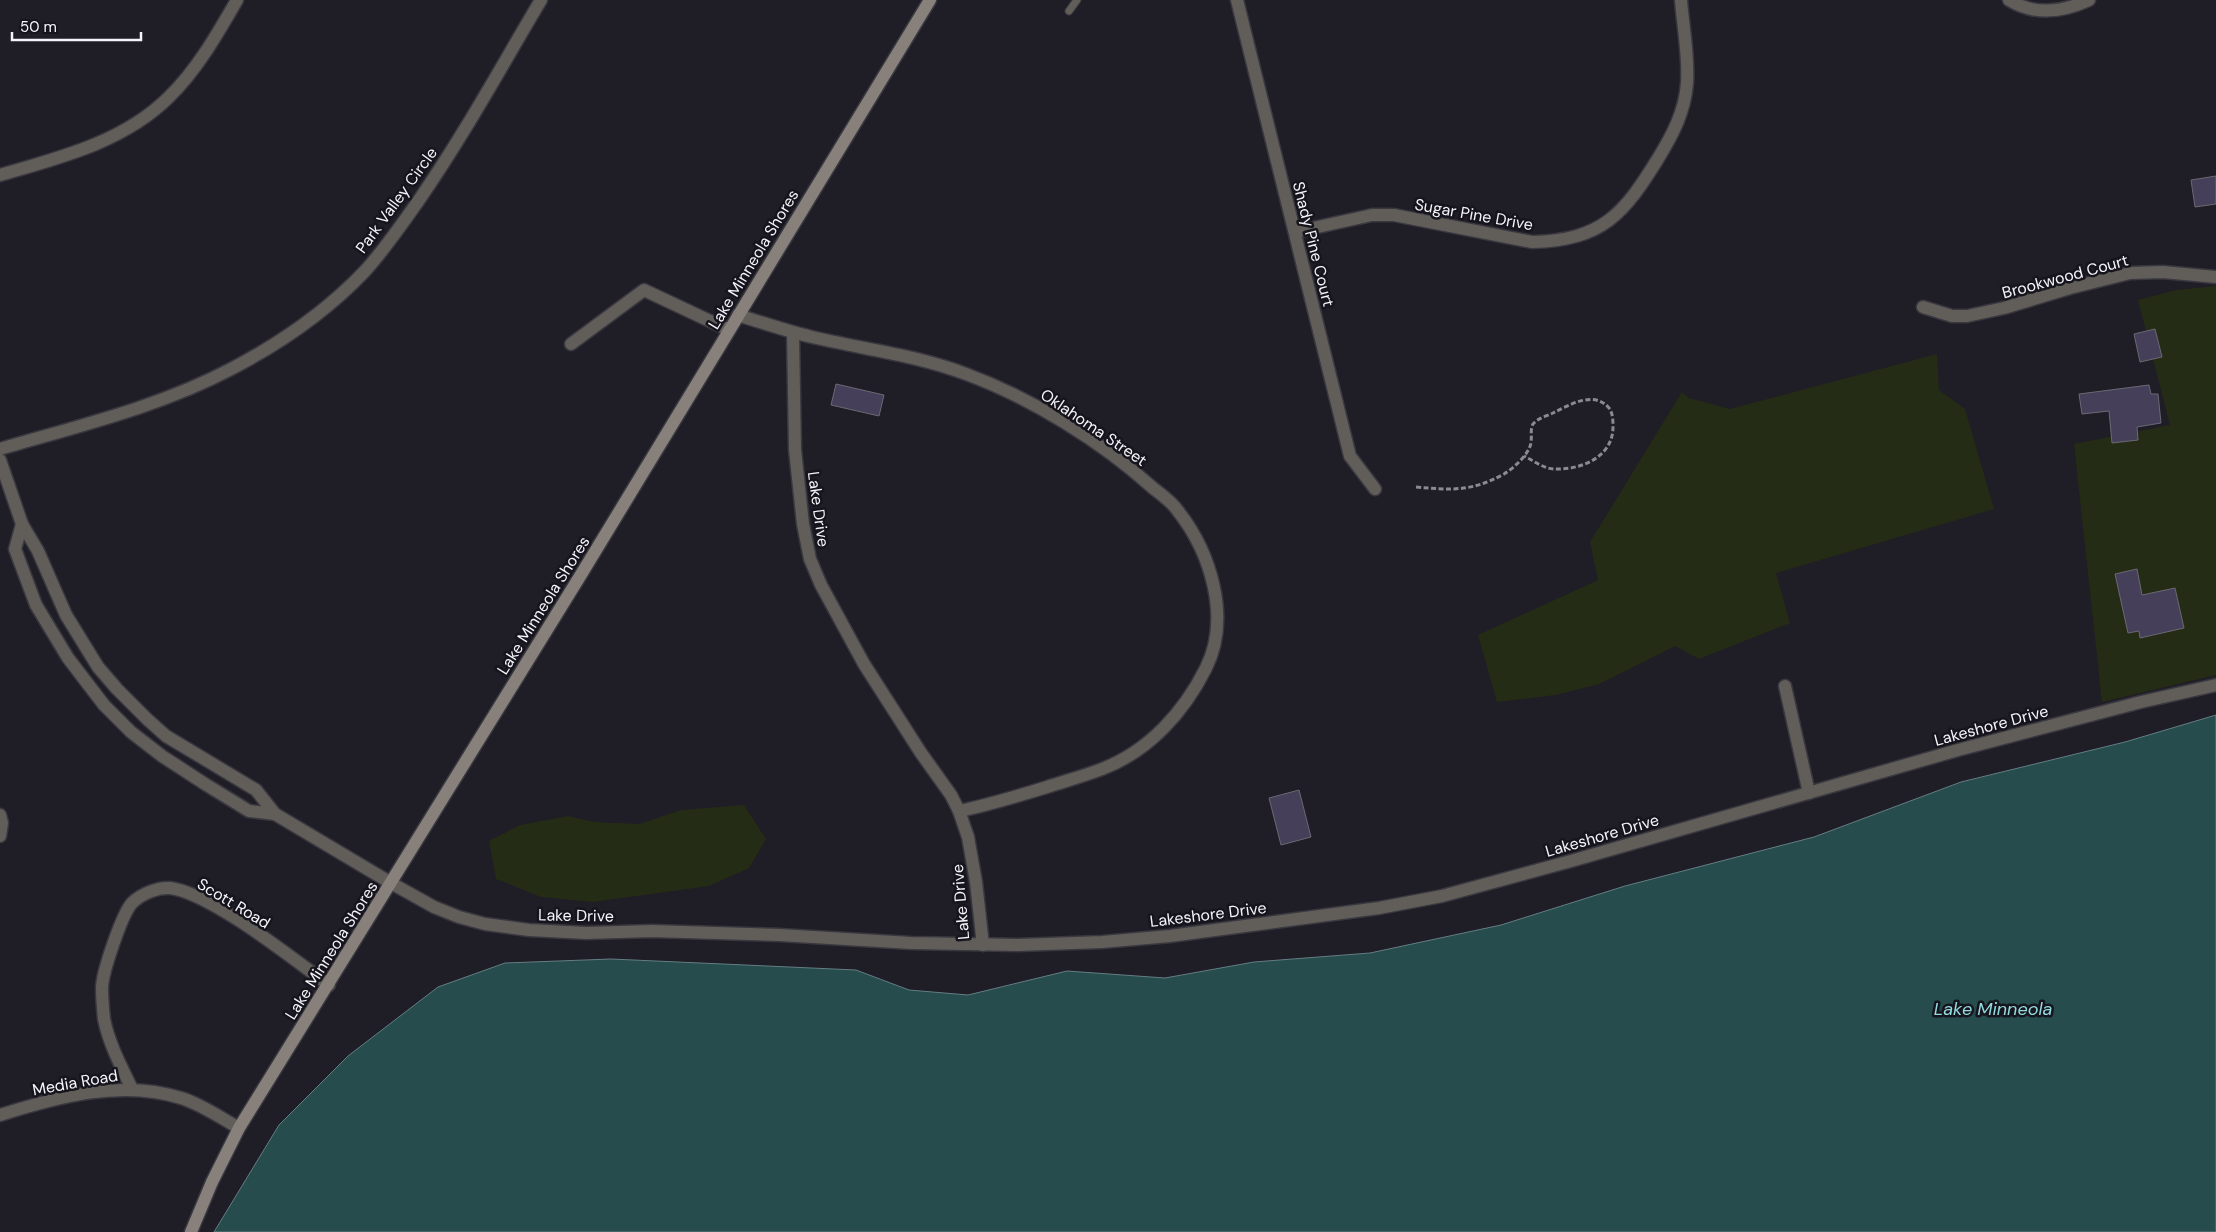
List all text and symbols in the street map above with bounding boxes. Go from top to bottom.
scale bar [12,10,141,42]
text: 50 m [20,17,57,37]
street label: Park Valley Circle [351,143,442,258]
street label: Shady Pine Court [1288,179,1339,309]
street label: Lake Minneola Shores [703,186,803,333]
street label: Sugar Pine Drive [1413,194,1535,235]
street label: Brookwood Court [2000,250,2131,303]
street label: Oklahoma Street [1036,384,1151,471]
street label: Lake Drive [803,470,834,548]
street label: Lake Minneola Shores [492,532,595,678]
street label: Lakeshore Drive [1932,700,2050,751]
street label: Lakeshore Drive [1543,809,1661,862]
street label: Lake Drive [947,863,974,941]
street label: Scott Road [193,873,274,933]
street label: Lake Minneola Shores [280,877,383,1023]
street label: Lakeshore Drive [1149,897,1268,932]
street label: Lake Drive [538,904,614,927]
water label: Lake Minneola [1934,997,2052,1021]
street label: Media Road [31,1065,120,1100]

